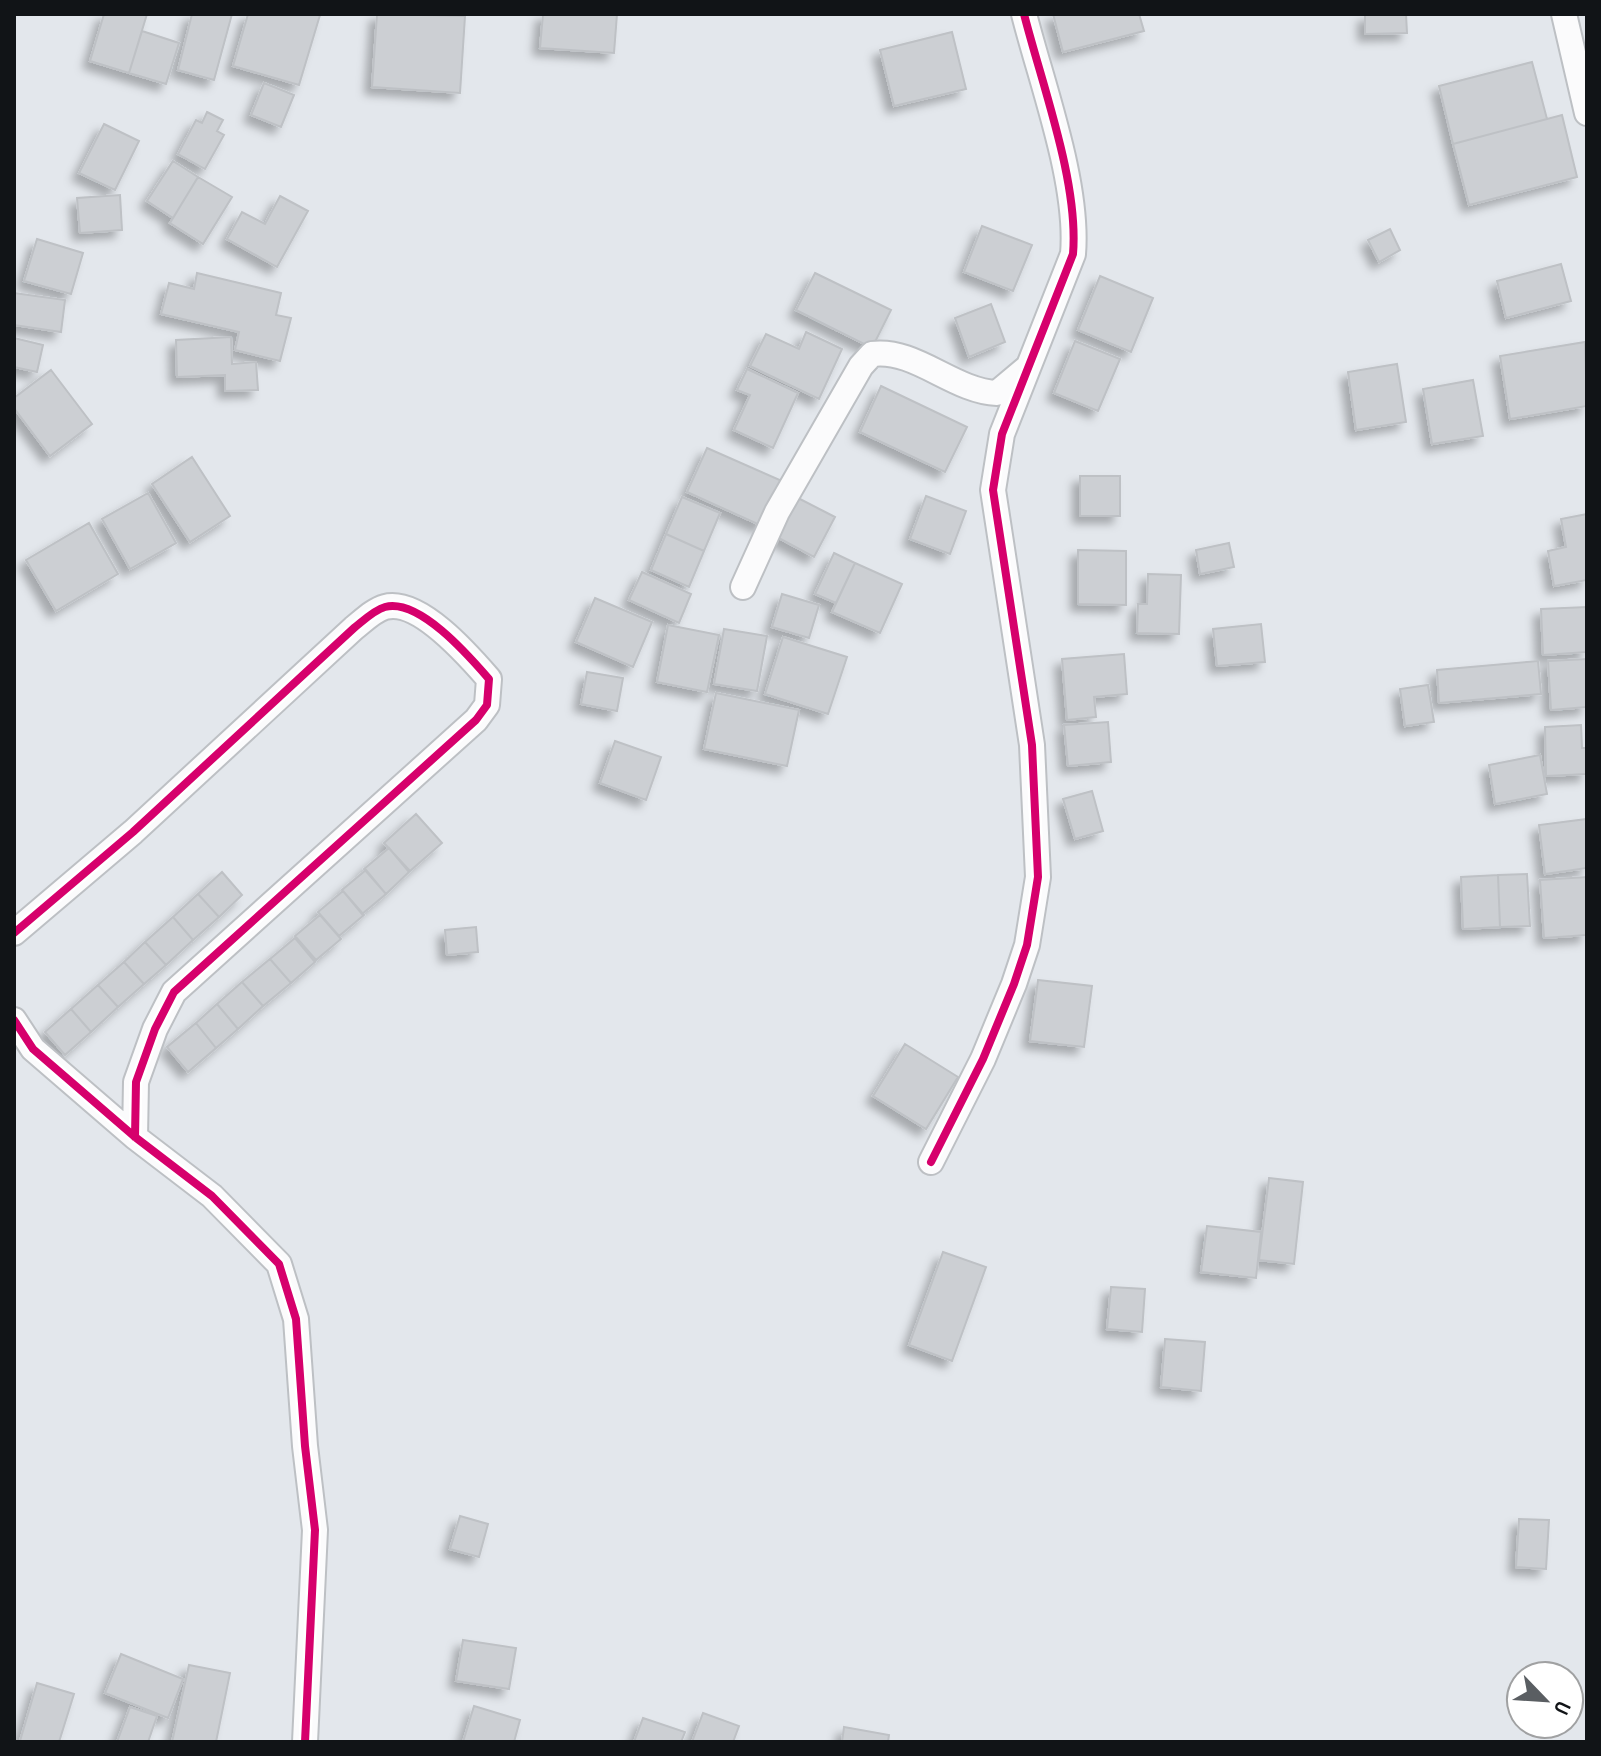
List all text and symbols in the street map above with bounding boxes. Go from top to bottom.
north arrow [1505,1660,1585,1740]
text: U [1547,1697,1576,1719]

